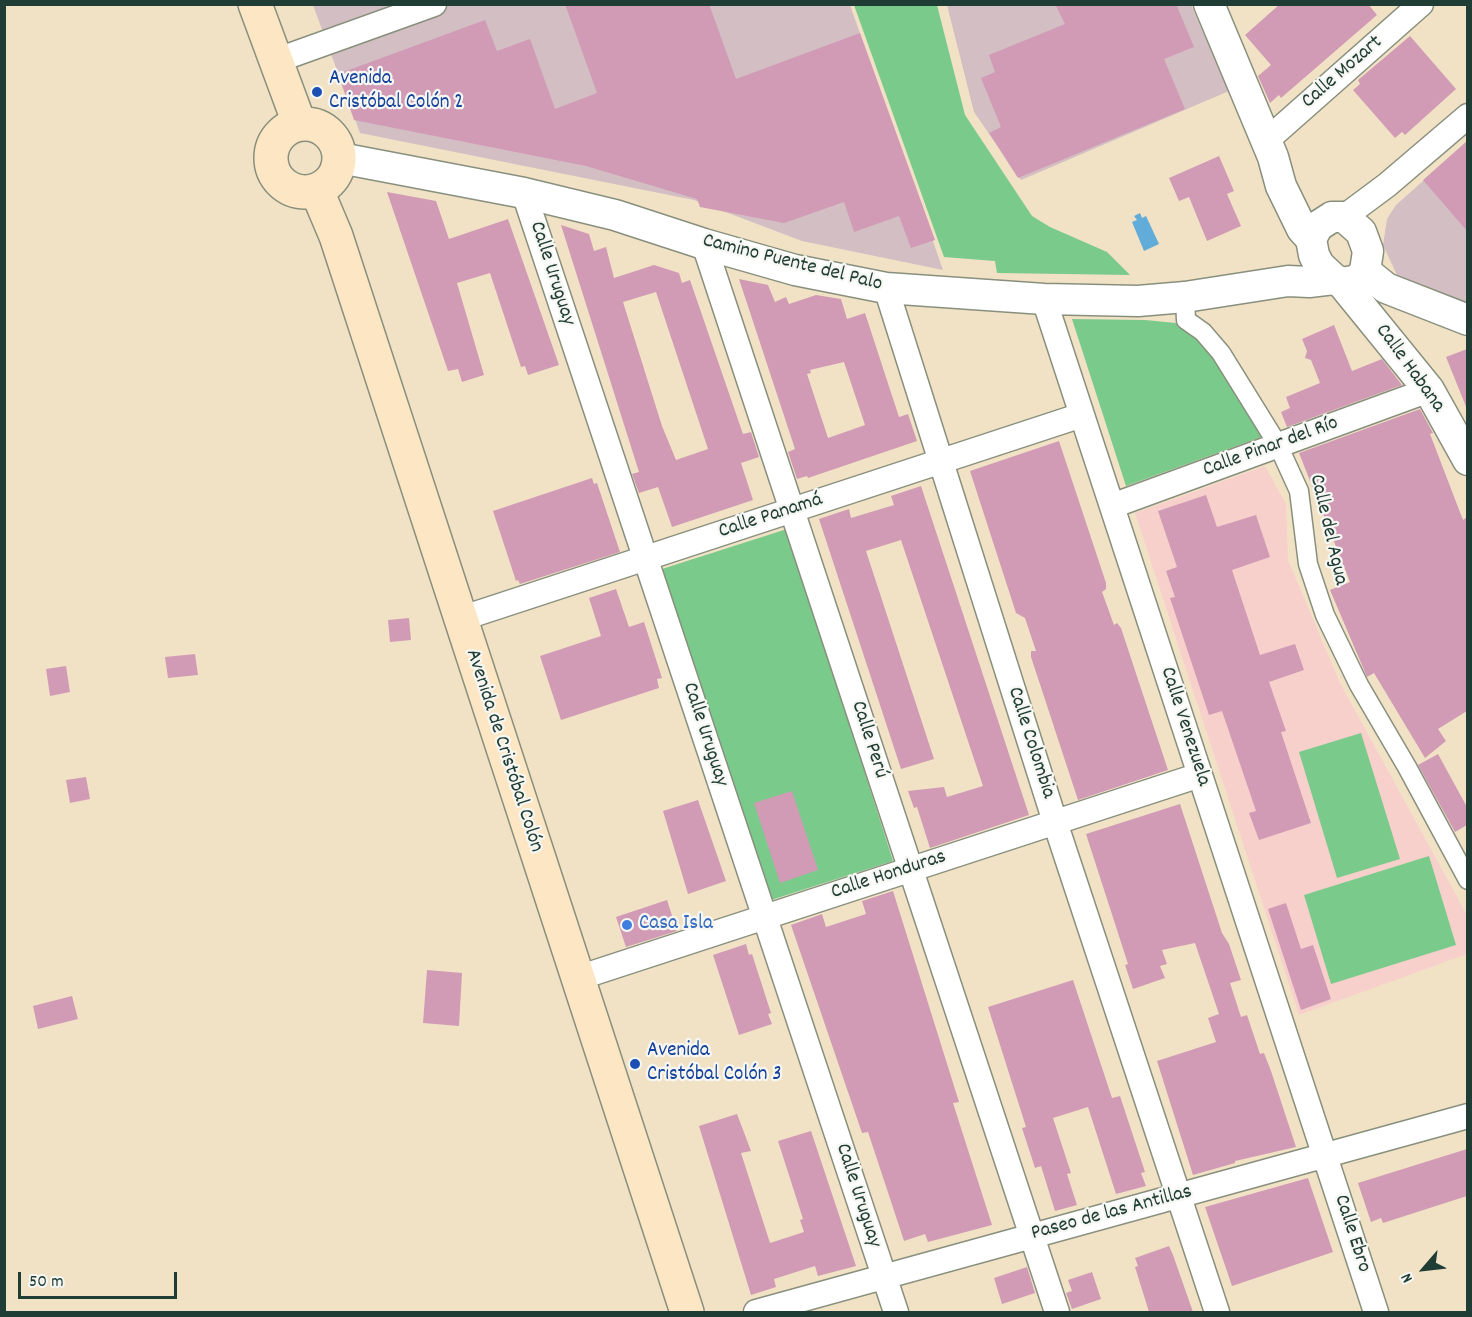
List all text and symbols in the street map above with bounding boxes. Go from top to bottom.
street label: Calle Mozart [1297,31,1389,115]
place label: Avenida Cristóbal Colón 2 [329,67,463,117]
marker: Avenida Cristóbal Colón 2 [310,85,324,99]
street label: Calle Uruguay [522,219,580,329]
street label: Camino Puente del Palo [700,229,884,299]
street label: Calle Habana [1368,320,1450,418]
street label: Calle Pinar del Río [1200,412,1342,484]
street label: Calle del Agua [1302,472,1352,588]
street label: Calle Panamá [716,488,826,546]
street label: Avenida de Cristóbal Colón [458,646,548,856]
street label: Calle Venezuela [1153,664,1215,790]
street label: Calle Uruguay [675,680,733,790]
street label: Calle Colombia [1000,684,1060,802]
street label: Calle Perú [844,698,892,782]
street label: Calle Honduras [828,846,950,906]
place label: Casa Isla [639,912,713,938]
marker: Casa Isla [620,918,634,932]
place label: Avenida Cristóbal Colón 3 [647,1039,782,1089]
marker: Avenida Cristóbal Colón 3 [628,1057,642,1071]
street label: Calle Uruguay [828,1141,886,1251]
street label: Paseo de las Antillas [1029,1180,1195,1248]
street label: Calle Ebro [1327,1192,1375,1276]
north arrow [1394,1239,1454,1299]
scale bar [21,1260,180,1298]
text: N [1396,1269,1420,1287]
text: 50 m [29,1270,64,1295]

